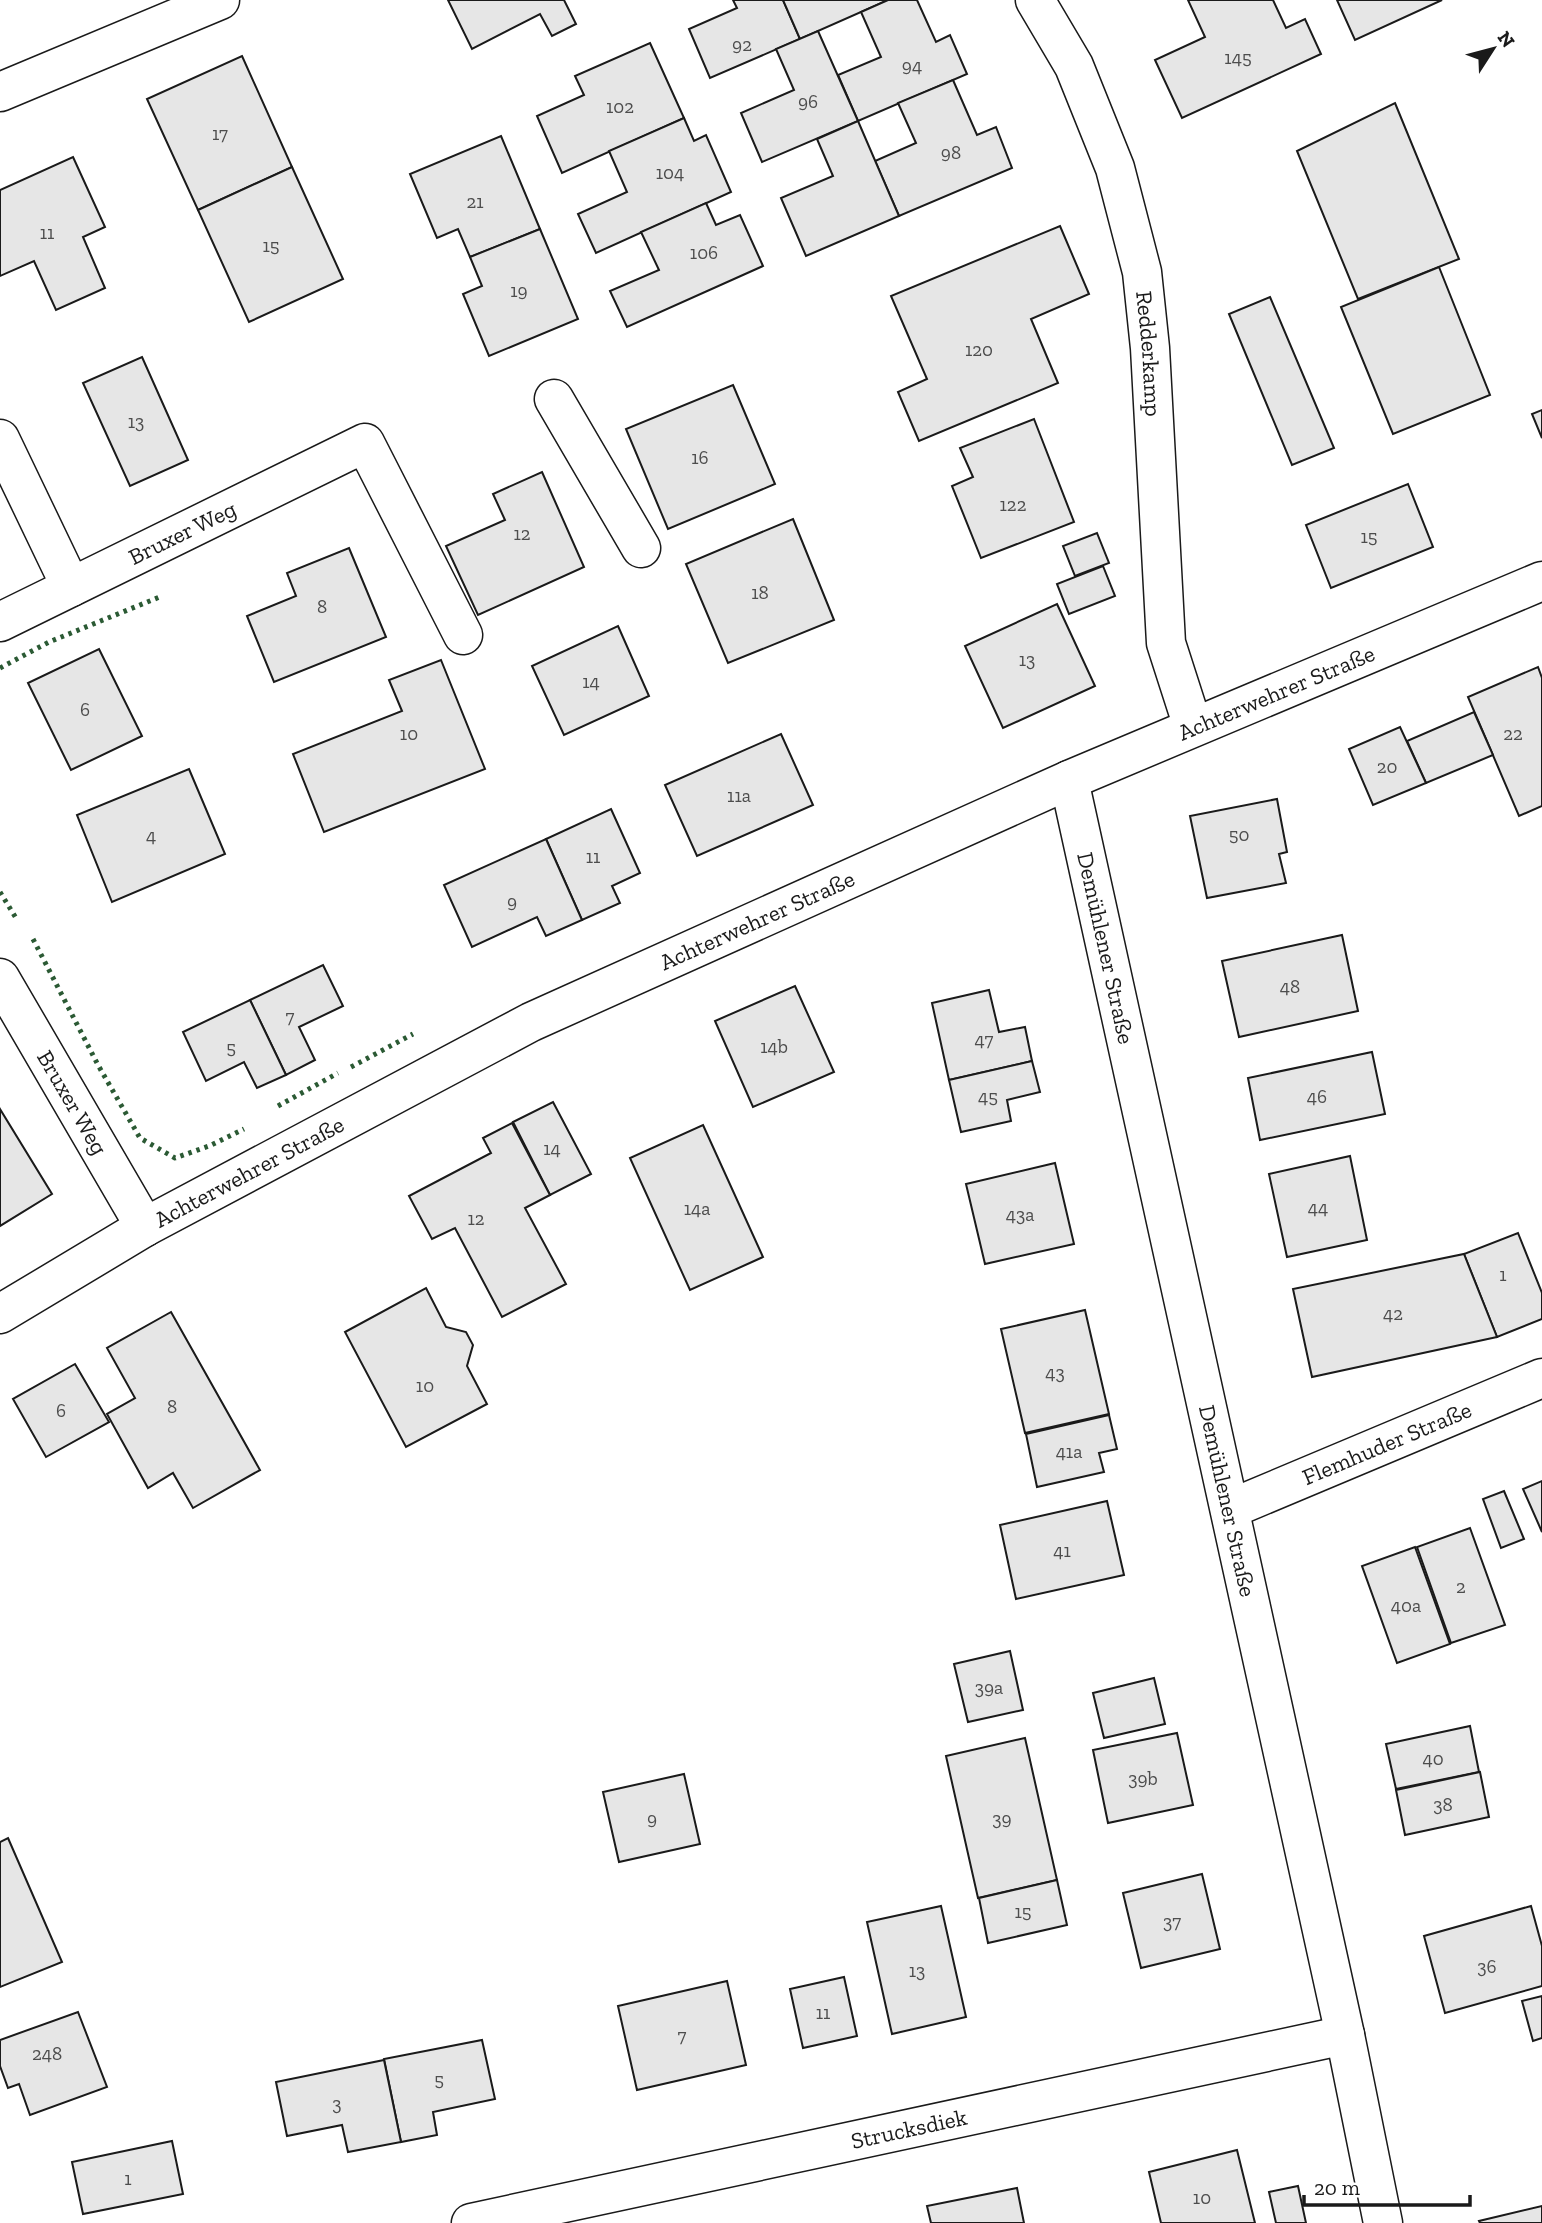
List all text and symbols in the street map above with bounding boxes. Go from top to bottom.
north arrow [1458,14,1528,84]
text: N [1493,27,1520,52]
house number: 92 [732,33,752,56]
house number: 145 [1224,46,1252,69]
house number: 94 [902,54,922,77]
house number: 96 [798,90,818,113]
house number: 102 [606,95,634,118]
house number: 17 [212,122,228,145]
house number: 98 [941,141,961,164]
house number: 104 [656,161,684,184]
house number: 21 [466,190,484,213]
house number: 11 [40,221,54,244]
house number: 15 [262,234,280,257]
house number: 106 [690,241,718,264]
house number: 19 [510,279,528,302]
street label: Redderkamp [1130,289,1168,417]
house number: 120 [965,338,993,361]
house number: 13 [128,410,144,433]
house number: 16 [691,446,709,469]
house number: 122 [1000,493,1026,516]
street label: Bruxer Weg [124,494,241,571]
house number: 12 [513,522,531,545]
house number: 15 [1360,525,1378,548]
house number: 18 [751,581,769,604]
house number: 8 [317,595,327,618]
street label: Achterwehrer Straße [1174,639,1379,747]
house number: 13 [1019,648,1035,671]
house number: 14 [582,670,600,693]
house number: 6 [80,698,90,721]
house number: 10 [400,722,418,745]
house number: 22 [1503,722,1523,745]
house number: 20 [1377,755,1397,778]
house number: 11a [727,784,751,807]
house number: 50 [1229,823,1249,846]
house number: 4 [146,824,156,847]
house number: 11 [586,845,600,868]
street label: Demühlener Straße [1071,849,1141,1047]
street label: Achterwehrer Straße [655,864,859,976]
house number: 9 [507,890,517,913]
house number: 48 [1280,975,1300,998]
house number: 7 [286,1005,295,1028]
house number: 47 [975,1028,993,1051]
house number: 14b [760,1035,788,1058]
house number: 5 [226,1036,236,1059]
street label: Bruxer Weg [31,1045,114,1160]
house number: 45 [978,1085,998,1108]
house number: 46 [1307,1085,1327,1108]
street label: Achterwehrer Straße [150,1110,349,1233]
house number: 14 [543,1137,561,1160]
house number: 44 [1308,1196,1328,1219]
house number: 14a [684,1197,710,1220]
house number: 43a [1006,1203,1034,1226]
house number: 12 [467,1207,485,1230]
house number: 1 [1499,1263,1507,1286]
house number: 42 [1383,1302,1403,1325]
house number: 43 [1045,1361,1065,1384]
house number: 10 [416,1374,434,1397]
house number: 8 [167,1395,177,1418]
street label: Flemhuder Straße [1298,1395,1476,1491]
house number: 6 [56,1399,66,1422]
street label: Demühlener Straße [1193,1402,1262,1599]
house number: 41a [1056,1440,1082,1463]
house number: 41 [1053,1539,1071,1562]
house number: 2 [1456,1575,1466,1598]
house number: 40a [1391,1594,1421,1617]
house number: 39a [975,1676,1003,1699]
house number: 40 [1422,1747,1444,1770]
house number: 39b [1128,1767,1158,1790]
house number: 38 [1433,1793,1453,1816]
house number: 9 [647,1807,657,1830]
house number: 39 [992,1807,1012,1830]
house number: 15 [1014,1900,1032,1923]
house number: 37 [1163,1910,1181,1933]
house number: 36 [1477,1955,1497,1978]
house number: 13 [909,1959,925,1982]
house number: 11 [816,2001,830,2024]
house number: 7 [678,2024,687,2047]
house number: 248 [32,2042,62,2065]
house number: 5 [434,2068,444,2091]
house number: 3 [332,2092,342,2115]
street label: Strucksdiek [848,2103,970,2155]
scale bar [1304,2164,1470,2208]
house number: 1 [124,2167,132,2190]
text: 20 m [1314,2175,1360,2200]
house number: 10 [1193,2186,1211,2209]

